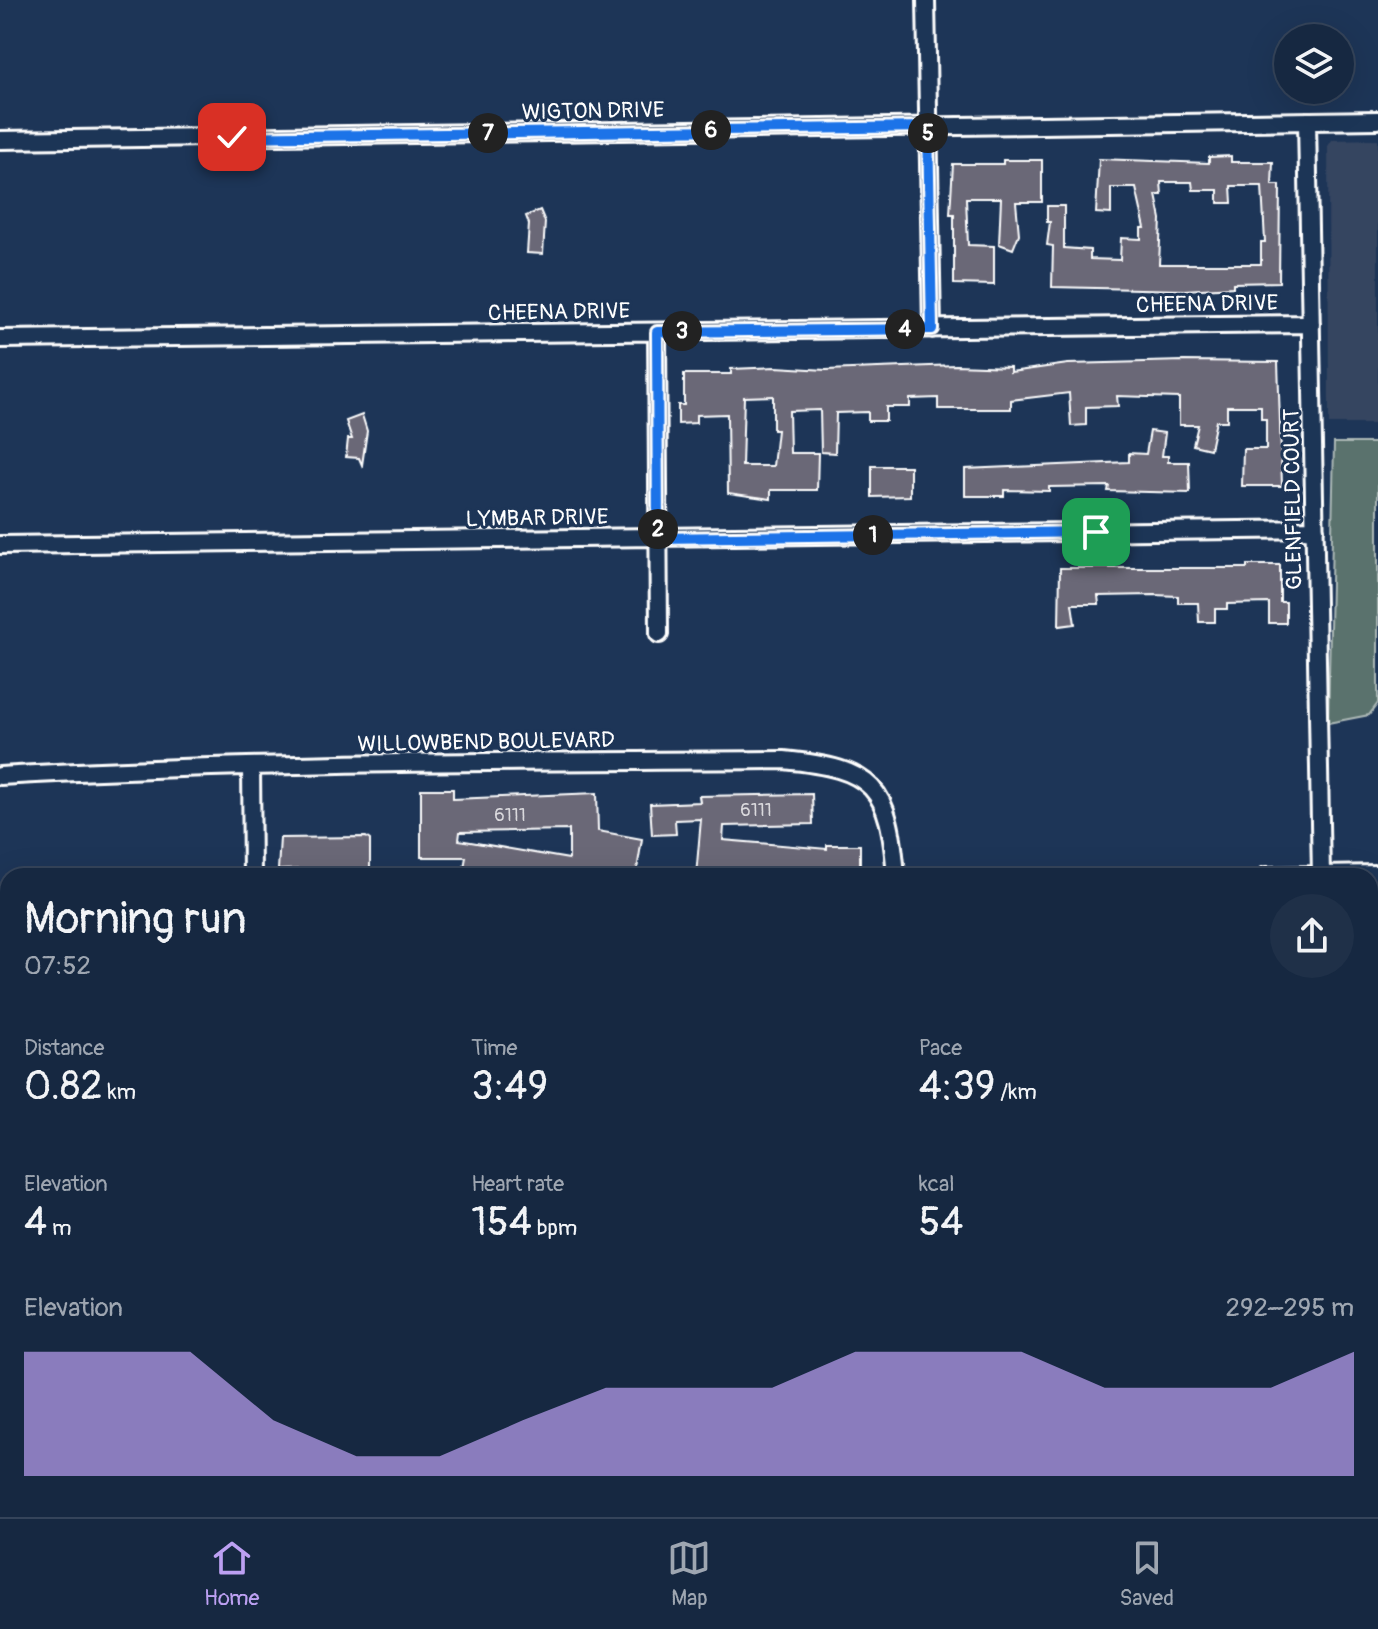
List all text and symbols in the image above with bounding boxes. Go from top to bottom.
map controls [1274,24,1354,104]
button: layers [1274,24,1354,104]
street label: WIGTON DRIVE [521,96,665,126]
pin [198,103,266,171]
pin: 6 [691,110,731,150]
pin: 7 [468,113,508,153]
pin: 5 [908,113,948,153]
icon: check [210,115,254,159]
text: 6 [705,116,717,144]
text: 7 [482,119,494,147]
text: 5 [922,119,934,147]
street label: CHEENA DRIVE [1136,289,1278,319]
street label: CHEENA DRIVE [488,297,630,327]
pin: 4 [885,309,925,349]
pin: 3 [662,311,702,351]
text: 4 [899,315,911,343]
text: 3 [676,317,688,345]
street label: GLENFIELD COURT [1277,408,1309,590]
pin [1062,498,1130,566]
street label: LYMBAR DRIVE [465,503,609,533]
pin: 2 [638,509,678,549]
icon: arrive [1074,510,1118,554]
text: 2 [652,515,664,543]
pin: 1 [853,515,893,555]
text: 1 [869,521,877,549]
street label: WILLOWBEND BOULEVARD [357,726,615,758]
house number: 6111 [740,799,772,822]
house number: 6111 [494,804,526,827]
text: Morning run [24,892,247,947]
button: share [1270,894,1354,978]
text: 07:52 [24,950,91,982]
text: Distance [24,1034,104,1062]
text: Time [471,1034,517,1062]
text: Pace [919,1034,962,1062]
text: 0.82 [24,1062,103,1111]
text: 3:49 [471,1062,548,1111]
text: 4:39 [919,1062,995,1111]
text: km [103,1078,136,1106]
text: /km [995,1078,1037,1106]
text: Elevation [24,1170,108,1198]
text: Heart rate [471,1170,564,1198]
text: kcal [919,1170,954,1198]
text: 4 [24,1198,47,1247]
text: 154 [471,1198,532,1247]
text: 54 [919,1198,964,1247]
text: m [47,1214,72,1242]
text: bpm [532,1214,577,1242]
text: Elevation [24,1292,123,1324]
text: 292–295 m [1225,1292,1354,1324]
tab: Home [204,1536,259,1612]
tab: Map [667,1536,711,1612]
tab: Saved [1119,1536,1174,1612]

